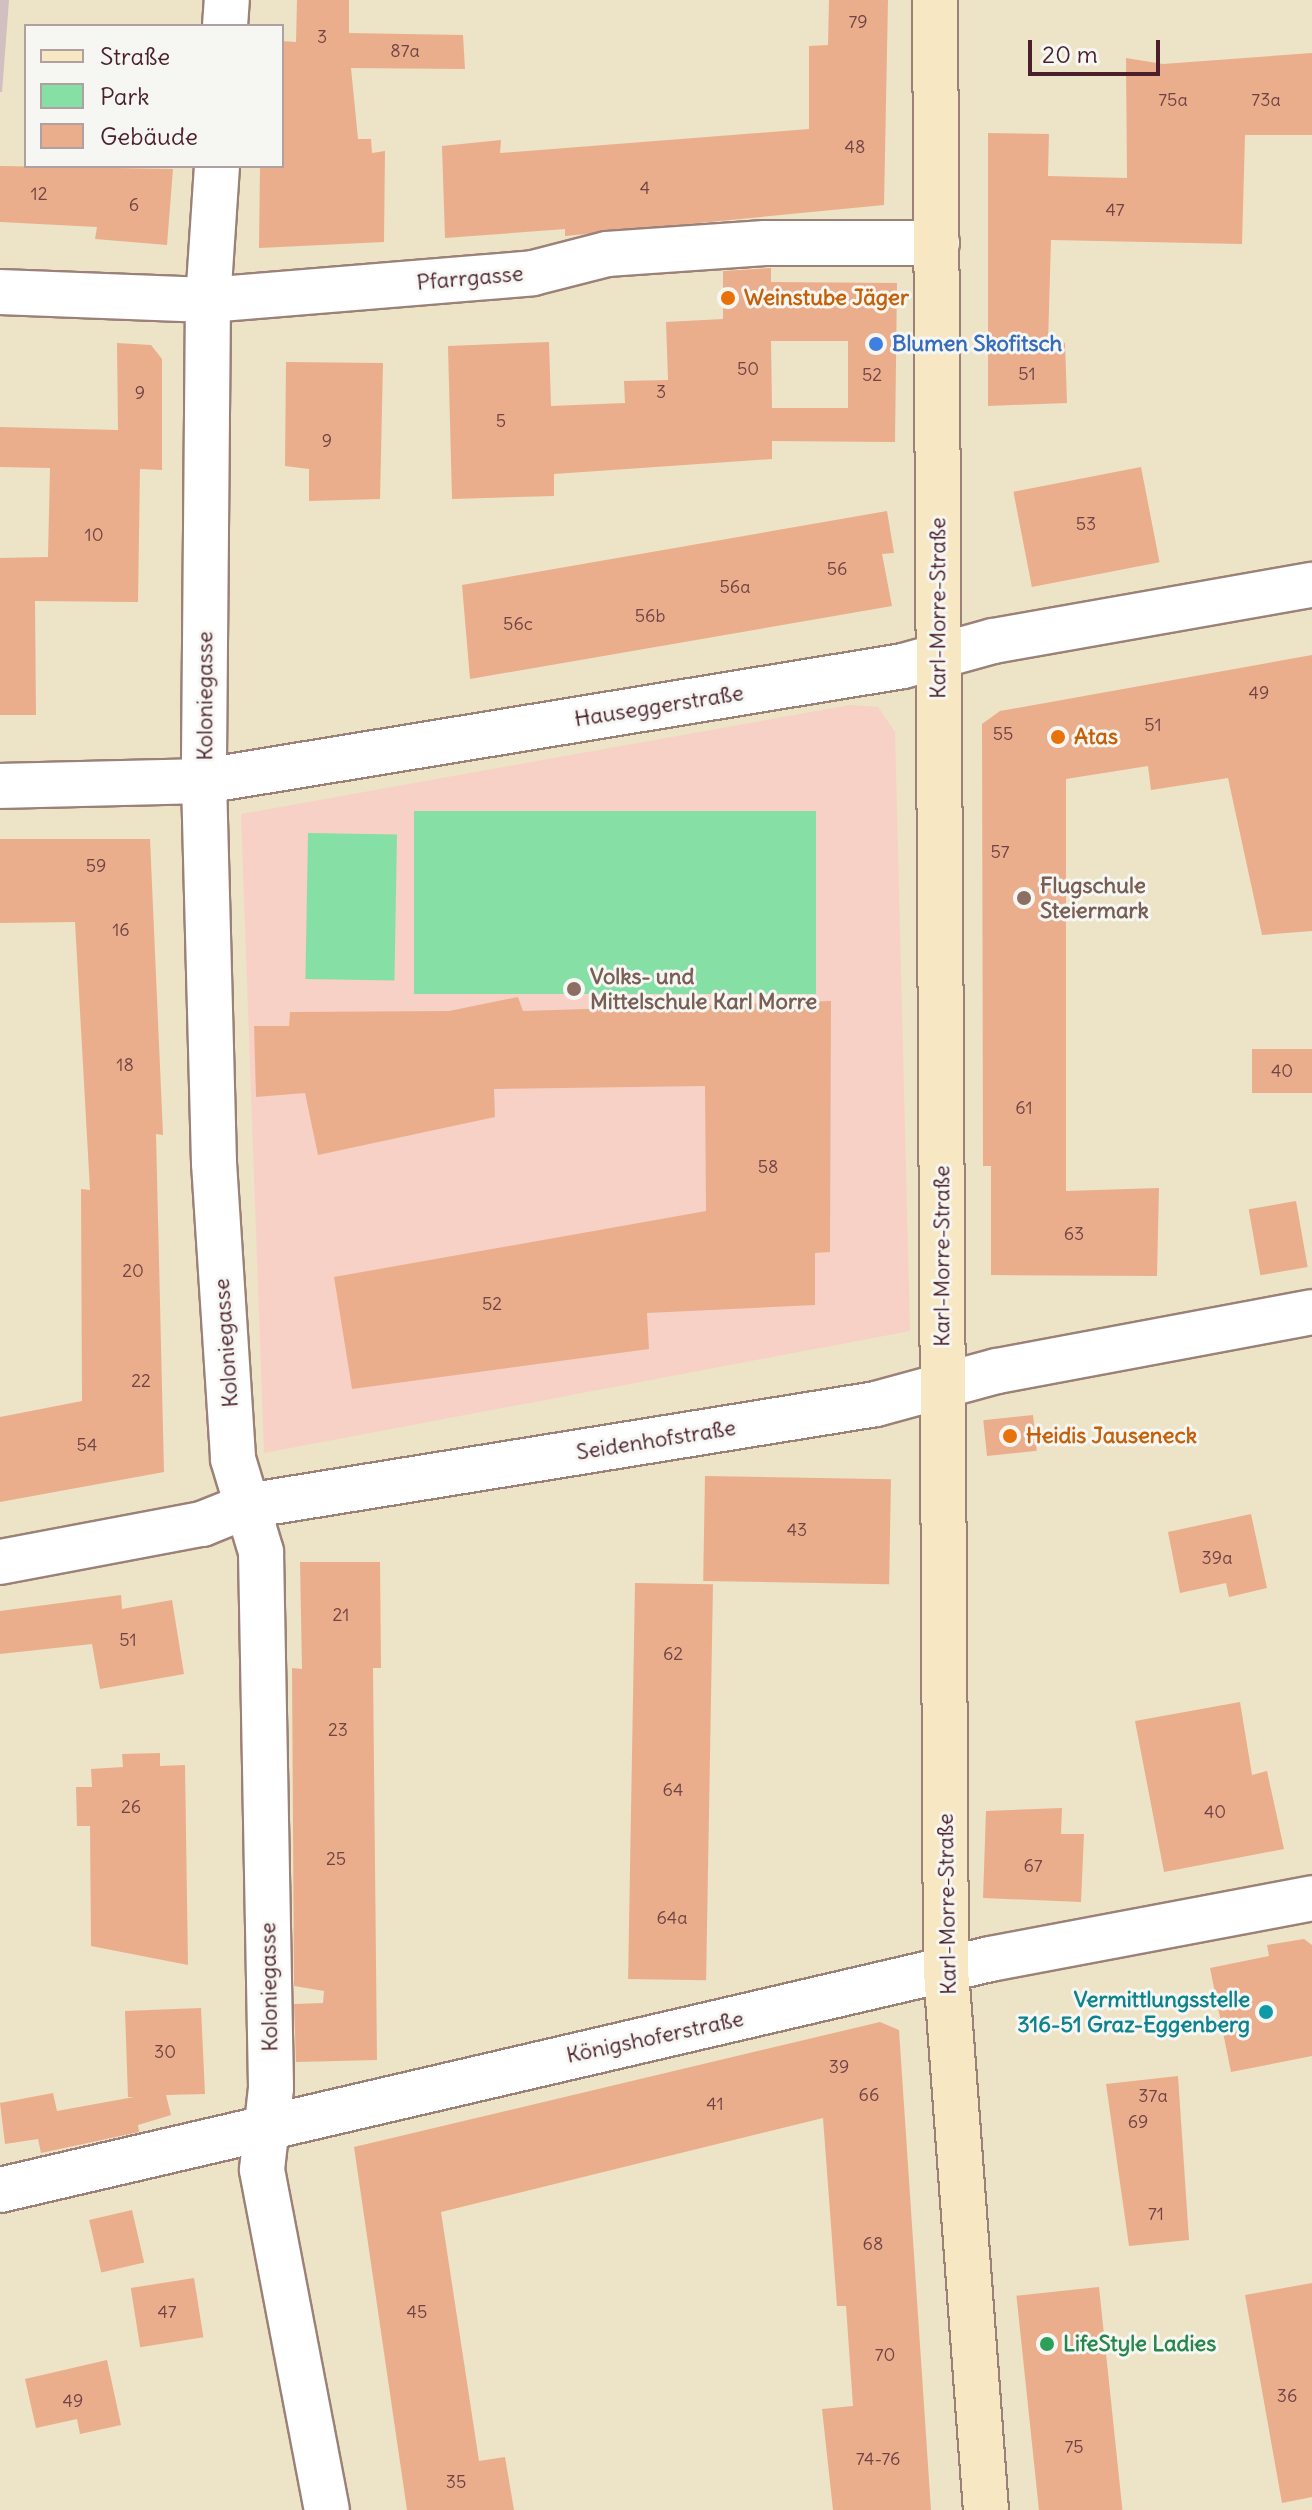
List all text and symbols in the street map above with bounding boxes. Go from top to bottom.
house number: 79 [848,11,868,33]
legend [24,24,284,168]
scale bar [1032,24,1164,74]
house number: 3 [317,26,327,48]
text: 20 m [1042,39,1098,69]
house number: 87a [390,40,420,62]
text: Straße [100,41,170,71]
text: Park [100,81,150,111]
house number: 75a [1158,89,1188,111]
house number: 73a [1251,89,1281,111]
text: Gebäude [100,121,198,151]
house number: 48 [845,136,865,158]
house number: 4 [640,177,650,199]
house number: 12 [30,183,48,205]
house number: 6 [129,194,139,216]
house number: 47 [1105,199,1125,221]
street label: Pfarrgasse [416,260,524,296]
place label: Weinstube Jäger [744,285,909,311]
marker: Weinstube Jäger [719,289,737,307]
place label: Blumen Skofitsch [892,331,1062,357]
marker: Blumen Skofitsch [867,335,885,353]
house number: 50 [737,358,759,380]
house number: 51 [1018,363,1036,385]
house number: 52 [862,364,882,386]
house number: 3 [656,381,666,403]
house number: 9 [135,382,145,404]
house number: 5 [496,410,506,432]
house number: 9 [322,430,332,452]
house number: 53 [1076,513,1096,535]
street label: Karl-Morre-Straße [925,517,951,699]
house number: 10 [85,524,103,546]
house number: 56 [827,558,847,580]
house number: 56a [719,576,751,598]
house number: 56b [635,605,665,627]
house number: 56c [503,613,533,635]
street label: Koloniegasse [192,631,218,761]
street label: Hauseggerstraße [573,680,745,732]
house number: 49 [1249,682,1269,704]
house number: 51 [1144,714,1162,736]
house number: 55 [993,723,1013,745]
place label: Atas [1074,724,1118,750]
marker: Atas [1049,728,1067,746]
house number: 57 [990,841,1010,863]
house number: 59 [86,855,106,877]
place label: Flugschule Steiermark [1040,872,1149,924]
marker: Flugschule Steiermark [1015,889,1033,907]
house number: 16 [112,919,130,941]
place label: Volks- und Mittelschule Karl Morre [590,963,817,1014]
marker: Volks- und Mittelschule Karl Morre [565,980,583,998]
house number: 18 [116,1054,134,1076]
house number: 40 [1271,1060,1293,1082]
house number: 61 [1015,1097,1033,1119]
house number: 58 [758,1156,778,1178]
street label: Karl-Morre-Straße [929,1165,955,1347]
house number: 63 [1064,1223,1084,1245]
house number: 20 [122,1260,144,1282]
street label: Koloniegasse [208,1278,244,1408]
house number: 52 [482,1293,502,1315]
house number: 22 [131,1370,151,1392]
street label: Seidenhofstraße [574,1414,738,1466]
place label: Heidis Jauseneck [1026,1423,1197,1449]
marker: Heidis Jauseneck [1001,1427,1019,1445]
house number: 54 [77,1434,97,1456]
house number: 43 [787,1519,807,1541]
house number: 39a [1202,1547,1232,1569]
house number: 21 [332,1604,350,1626]
house number: 51 [119,1629,137,1651]
house number: 62 [663,1643,683,1665]
house number: 23 [328,1719,348,1741]
house number: 64 [663,1779,683,1801]
house number: 26 [121,1796,141,1818]
house number: 40 [1204,1801,1226,1823]
street label: Karl-Morre-Straße [932,1813,962,1995]
house number: 25 [326,1848,346,1870]
house number: 67 [1023,1855,1043,1877]
house number: 64a [656,1907,688,1929]
street label: Koloniegasse [255,1922,283,2052]
place label: Vermittlungsstelle 316-51 Graz-Eggenberg [1017,1986,1250,2038]
marker: Vermittlungsstelle 316-51 Graz-Eggenberg [1257,2003,1275,2021]
street label: Königshoferstraße [564,2005,746,2069]
house number: 30 [154,2041,176,2063]
house number: 39 [829,2056,849,2078]
house number: 66 [859,2084,879,2106]
house number: 37a [1138,2085,1168,2107]
house number: 41 [706,2093,724,2115]
house number: 69 [1128,2111,1148,2133]
house number: 71 [1148,2203,1164,2225]
house number: 68 [863,2233,883,2255]
house number: 47 [157,2301,177,2323]
house number: 45 [407,2301,427,2323]
place label: LifeStyle Ladies [1063,2331,1216,2357]
marker: LifeStyle Ladies [1038,2335,1056,2353]
house number: 70 [875,2344,895,2366]
house number: 36 [1277,2385,1297,2407]
house number: 49 [63,2390,83,2412]
house number: 75 [1064,2436,1084,2458]
house number: 74-76 [856,2448,900,2470]
house number: 35 [446,2471,466,2493]

